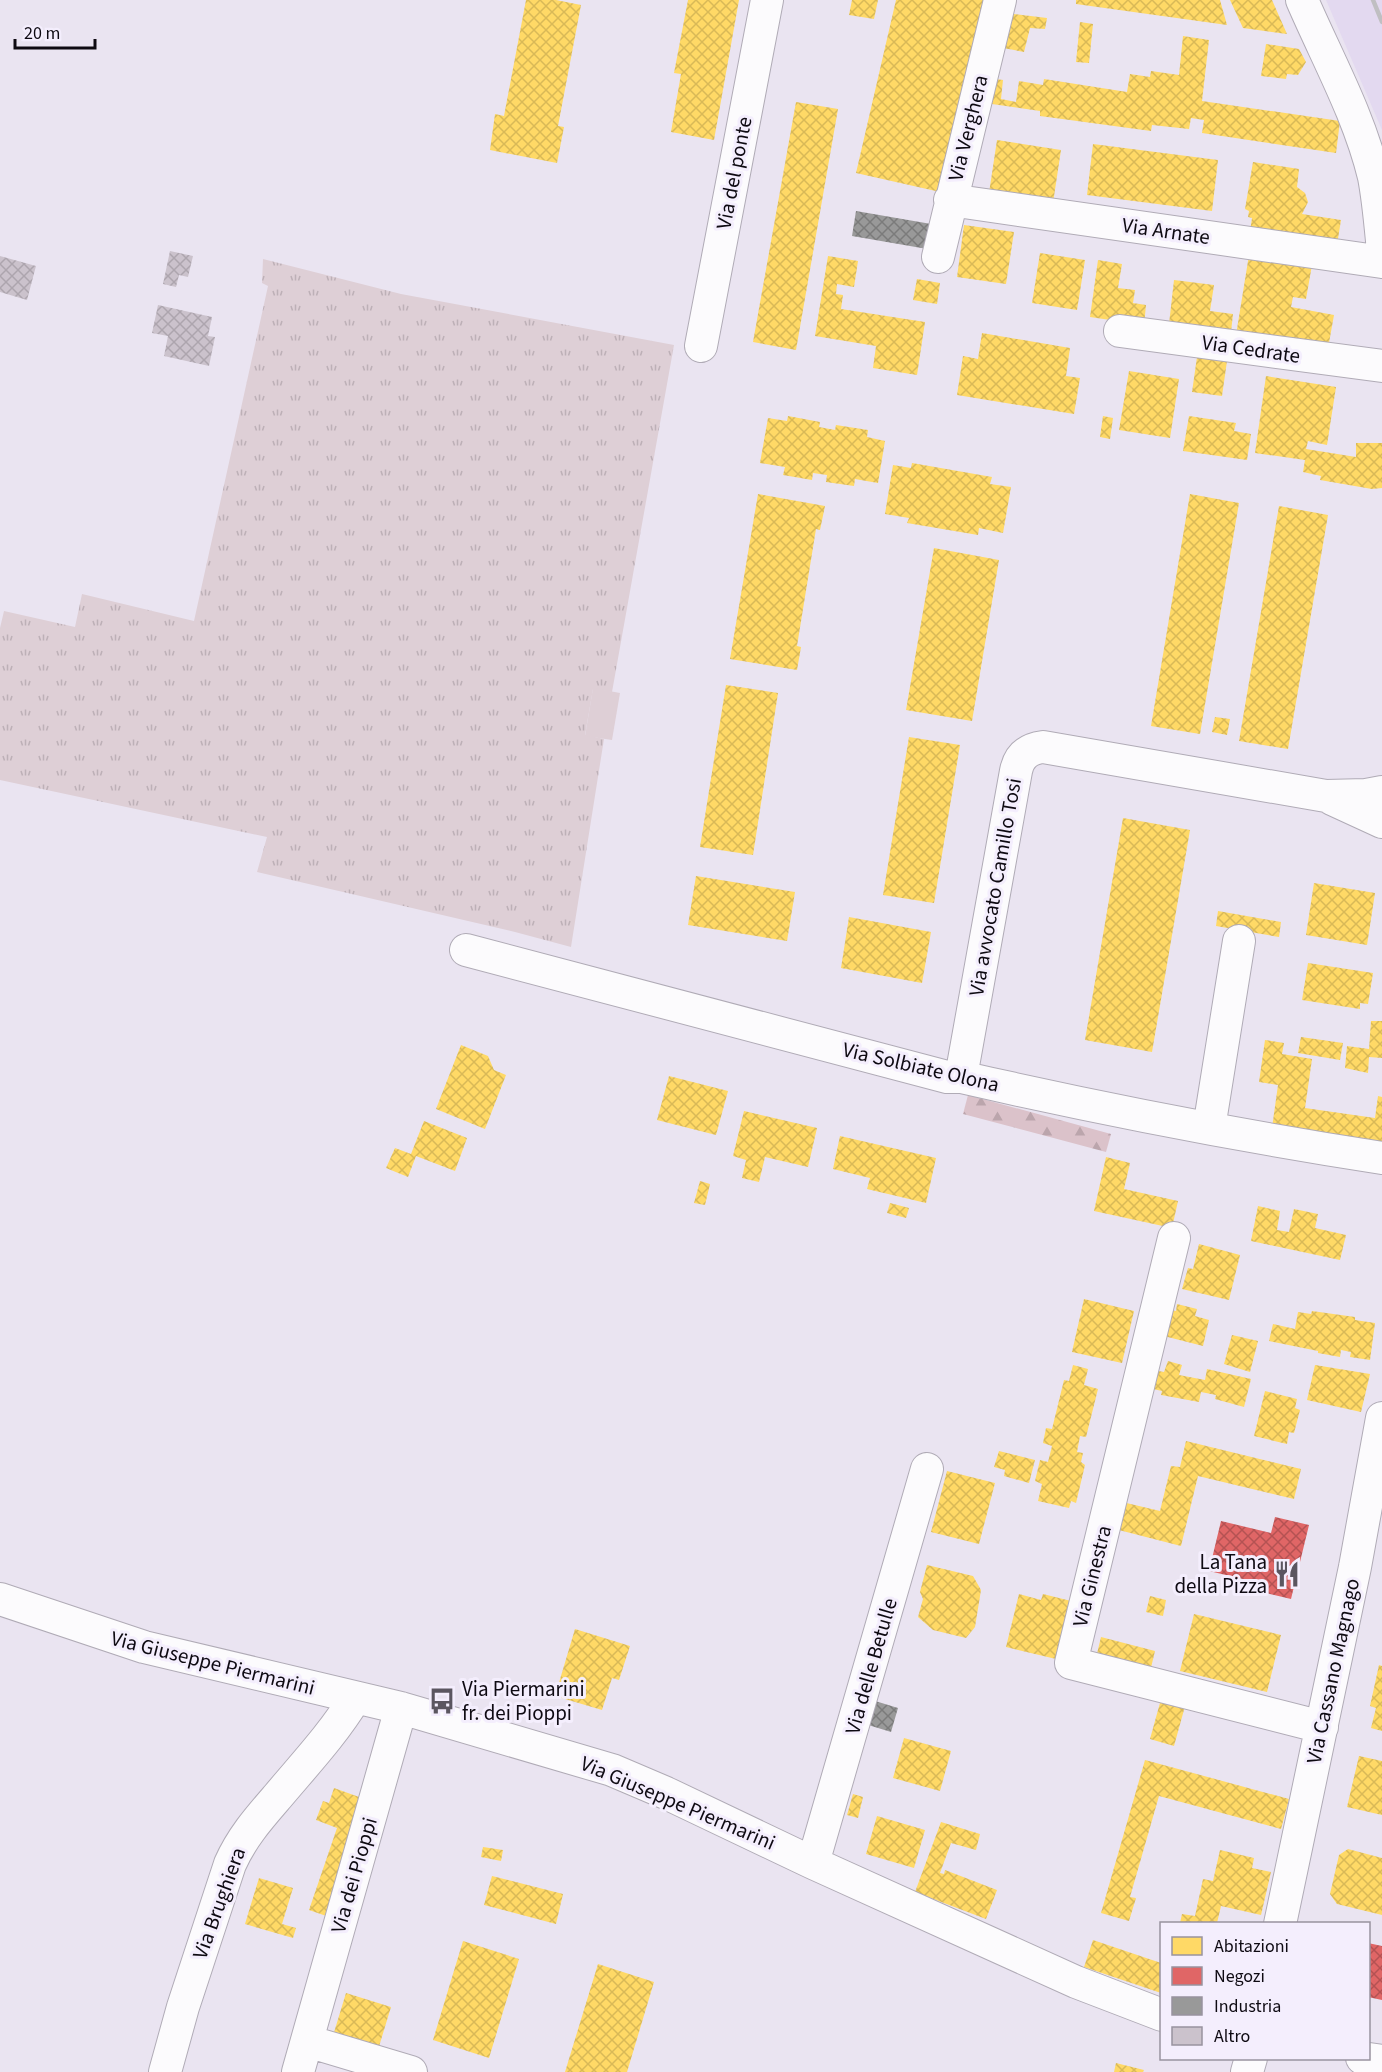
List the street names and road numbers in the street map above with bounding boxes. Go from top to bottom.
street label: Via Verghera [940,72,996,184]
street label: Via del ponte [708,114,760,232]
street label: Via Arnate [1120,210,1212,252]
street label: Via Cedrate [1200,327,1302,371]
street label: Via avvocato Camillo Tosi [961,776,1029,998]
street label: Via Solbiate Olona [840,1034,1002,1100]
street label: Via Ginestra [1065,1522,1119,1630]
street label: Via Cassano Magnago [1299,1576,1367,1766]
street label: Via delle Betulle [837,1594,905,1738]
street label: Via Giuseppe Piermarini [108,1623,318,1703]
street label: Via Giuseppe Piermarini [576,1748,780,1858]
street label: Via dei Pioppi [323,1814,385,1936]
street label: Via Brughiera [185,1843,253,1963]

